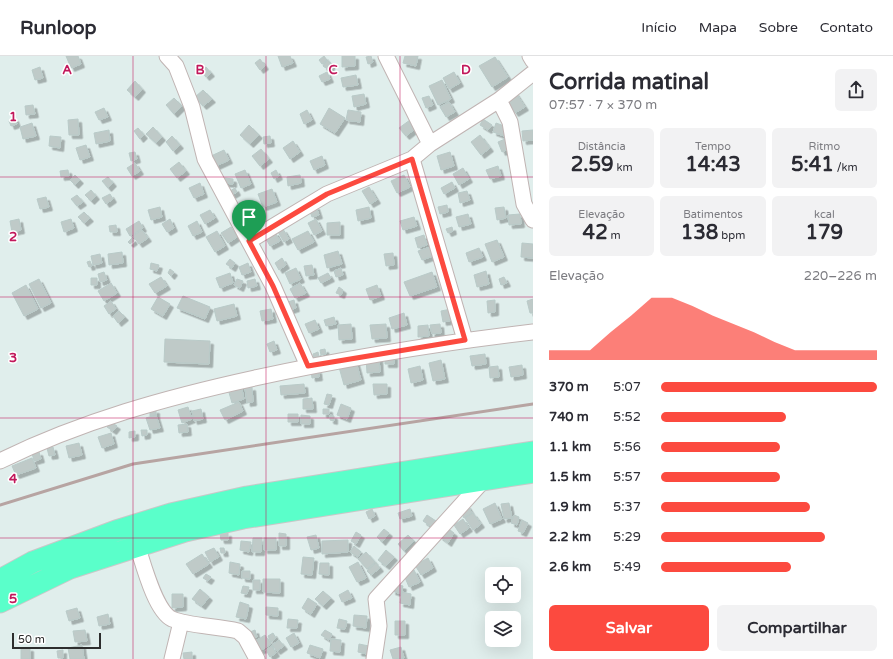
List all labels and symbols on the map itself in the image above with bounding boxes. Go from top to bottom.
text: A [62,62,72,78]
text: B [195,62,205,78]
text: C [328,62,338,78]
text: D [461,62,471,78]
text: 1 [9,109,17,125]
pin [232,200,266,241]
text: 2 [9,229,17,245]
text: 3 [9,350,17,366]
text: 4 [9,471,18,487]
text: 5 [9,591,17,607]
scale bar [12,631,101,650]

